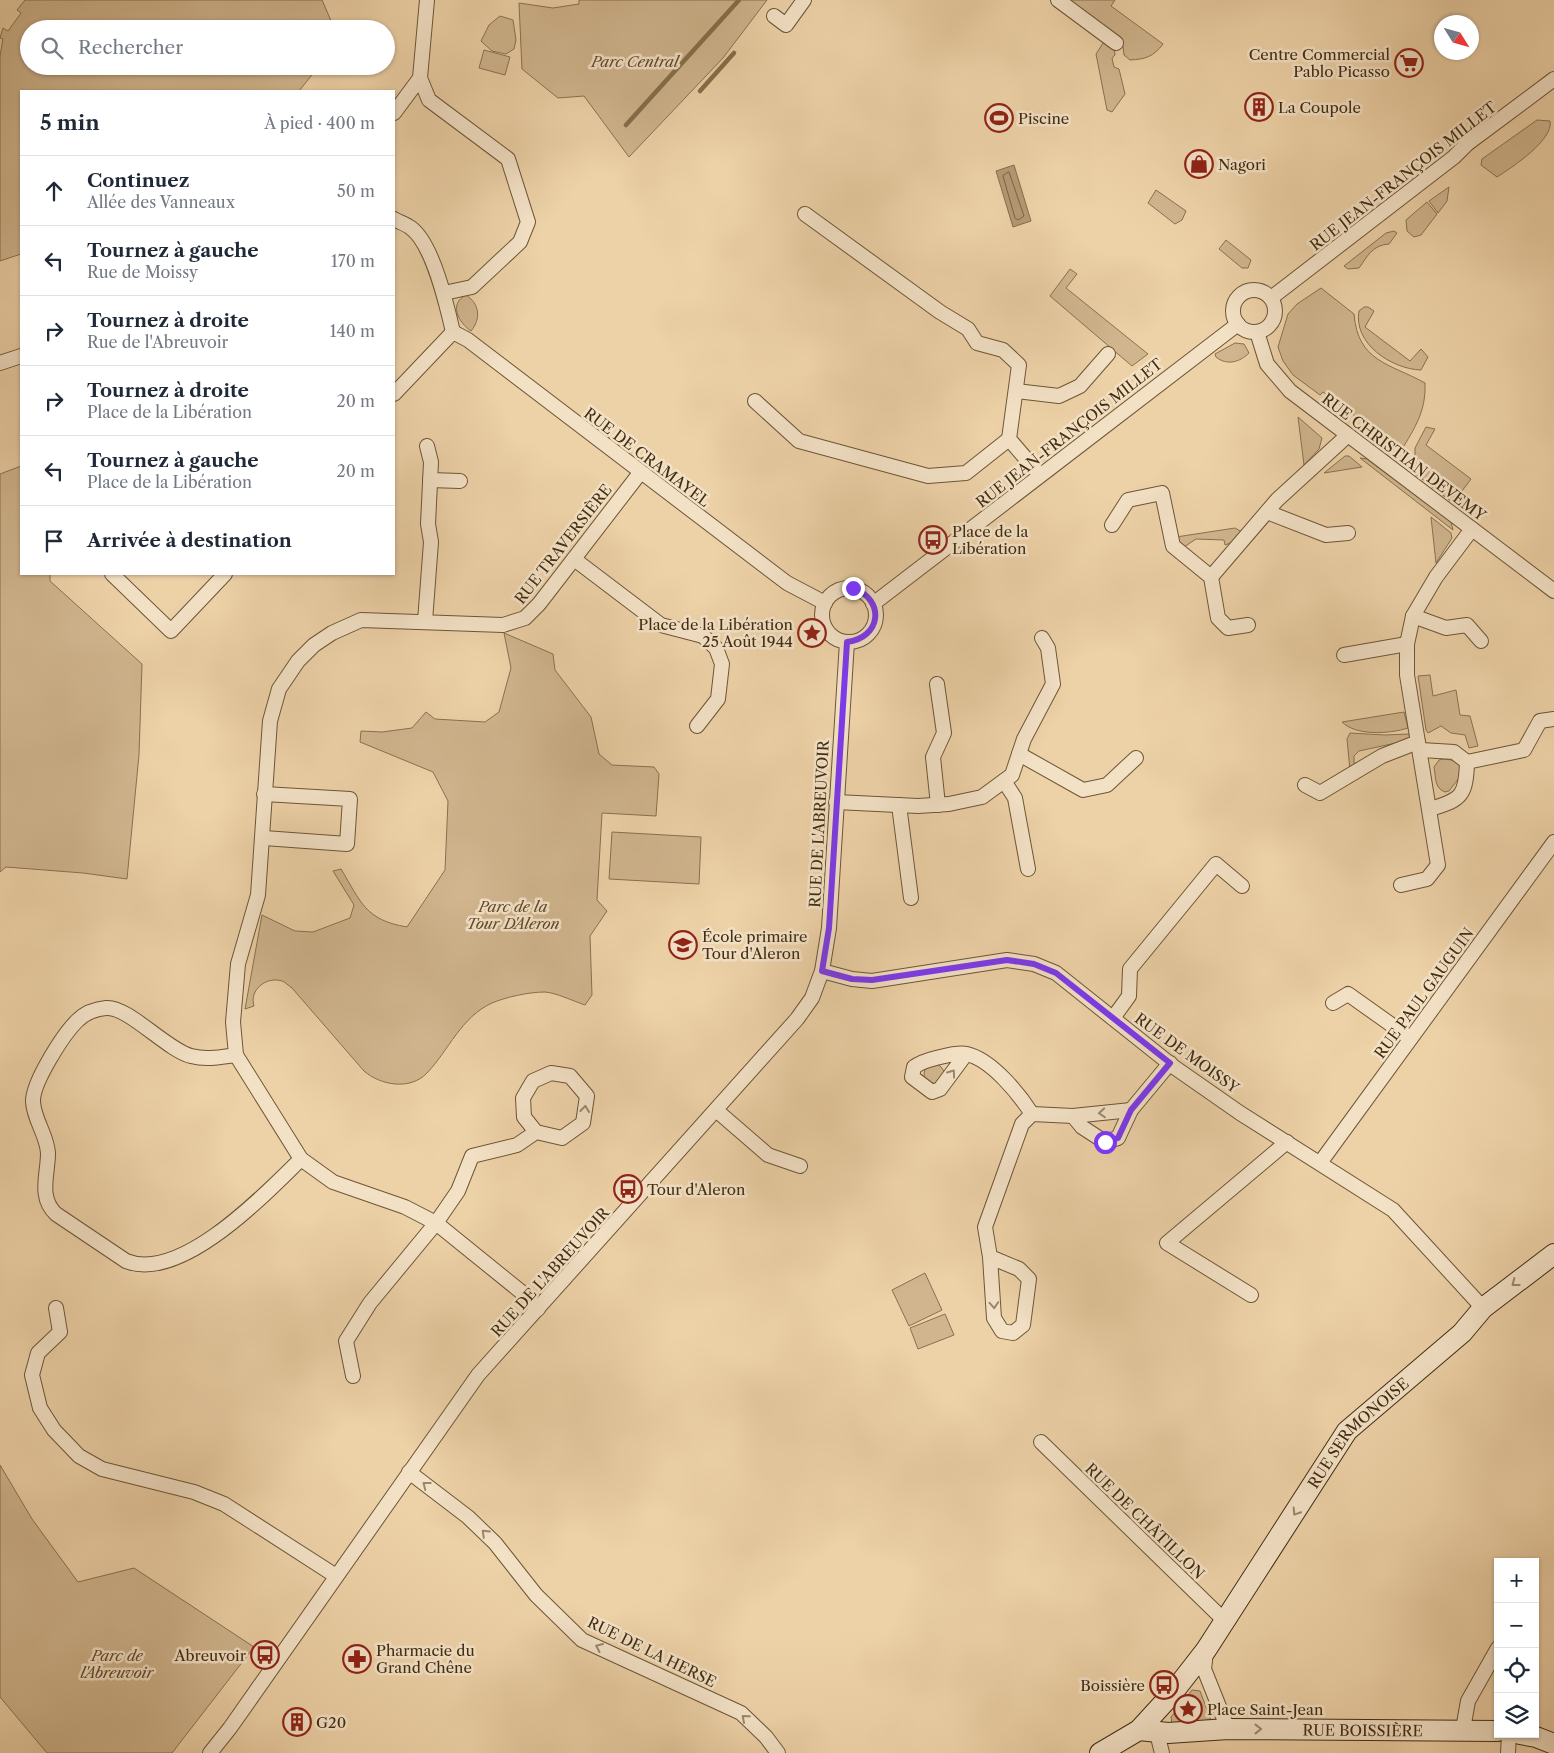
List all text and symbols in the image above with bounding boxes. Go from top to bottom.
north arrow [1434,15,1479,60]
search box [20,20,395,75]
icon: search [38,34,66,62]
text: Rechercher [78,36,183,59]
place label: Centre Commercial Pablo Picasso [1249,45,1391,81]
supermarket icon: Centre Commercial Pablo Picasso [1394,48,1424,78]
park label: Parc Central [590,52,681,71]
building icon: La Coupole [1244,92,1274,122]
street label: RUE JEAN-FRANÇOIS MILLET [1306,97,1501,255]
place label: La Coupole [1278,98,1361,117]
sports icon: Piscine [984,103,1014,133]
place label: Piscine [1018,109,1069,128]
text: 5 min [40,110,100,135]
text: À pied · 400 m [264,113,375,133]
shop icon: Nagori [1184,149,1214,179]
place label: Nagori [1218,155,1266,174]
text: Continuez [87,169,189,192]
icon: ahead [40,177,68,205]
text: 50 m [337,181,375,201]
text: Allée des Vanneaux [87,192,235,212]
text: Tournez à gauche [87,239,259,262]
icon: left [40,247,68,275]
text: 170 m [331,251,375,271]
text: Rue de Moissy [87,262,198,282]
text: Tournez à droite [87,309,249,332]
icon: right [40,317,68,345]
text: 140 m [330,321,375,341]
text: Rue de l'Abreuvoir [87,332,228,352]
street label: RUE JEAN-FRANÇOIS MILLET [972,354,1167,512]
text: Tournez à droite [87,379,249,402]
icon: right [40,387,68,415]
street label: RUE CHRISTIAN DEVEMY [1318,389,1490,525]
text: 20 m [336,391,375,411]
text: Place de la Libération [87,402,252,422]
street label: RUE DE CRAMAYEL [580,404,714,511]
text: Tournez à gauche [87,449,259,472]
icon: left [40,457,68,485]
text: 20 m [336,461,375,481]
text: Place de la Libération [87,472,252,492]
street label: RUE TRAVERSIÈRE [510,480,616,608]
place label: Place de la Libération [952,522,1029,558]
bus stop icon: Place de la Libération [918,525,948,555]
icon: arrive [40,527,68,555]
text: Arrivée à destination [87,529,292,552]
route end [842,577,865,600]
place label: Place de la Libération 25 Août 1944 [638,615,794,651]
place icon: Place de la Libération 25 Août 1944 [797,618,827,648]
street label: RUE DE L'ABREUVOIR [805,739,833,908]
park label: Parc de la Tour D'Aleron [466,897,560,933]
street label: RUE PAUL GAUGUIN [1370,924,1478,1062]
place label: École primaire Tour d'Aleron [702,927,807,963]
school or university icon: École primaire Tour d'Aleron [668,930,698,960]
street label: RUE DE MOISSY [1131,1009,1243,1098]
one-way arrow [946,1069,955,1079]
one-way arrow [579,1105,590,1113]
one-way arrow [1098,1107,1106,1118]
route start [1094,1131,1117,1154]
bus stop icon: Tour d'Aleron [613,1174,643,1204]
place label: Tour d'Aleron [647,1180,746,1199]
street label: RUE DE L'ABREUVOIR [487,1203,614,1341]
one-way arrow [1512,1278,1521,1286]
one-way arrow [988,1302,999,1310]
street label: RUE SERMONOISE [1303,1373,1412,1492]
street label: RUE DE CHÂTILLON [1081,1459,1209,1583]
one-way arrow [423,1482,432,1490]
one-way arrow [1292,1506,1302,1515]
one-way arrow [482,1530,491,1539]
map controls [1494,1558,1539,1738]
button: + [1494,1558,1539,1603]
button: − [1494,1603,1539,1648]
street label: RUE DE LA HERSE [585,1613,719,1691]
bus stop icon: Abreuvoir [250,1640,280,1670]
place label: Pharmacie du Grand Chêne [376,1641,475,1677]
one-way arrow [595,1643,604,1653]
pharmacy icon: Pharmacie du Grand Chêne [342,1644,372,1674]
park label: Parc de l'Abreuvoir [80,1646,155,1682]
place label: Abreuvoir [173,1646,247,1665]
button: locate [1494,1648,1539,1693]
bus stop icon: Boissière [1149,1670,1179,1700]
place label: Boissière [1080,1676,1145,1695]
button: layers [1494,1693,1539,1738]
place icon: Place Saint-Jean [1173,1694,1203,1724]
place label: Place Saint-Jean [1207,1700,1324,1719]
building icon: G20 [282,1707,312,1737]
place label: G20 [316,1713,346,1732]
one-way arrow [741,1714,750,1723]
street label: RUE BOISSIÈRE [1302,1720,1423,1740]
one-way arrow [1254,1724,1262,1734]

